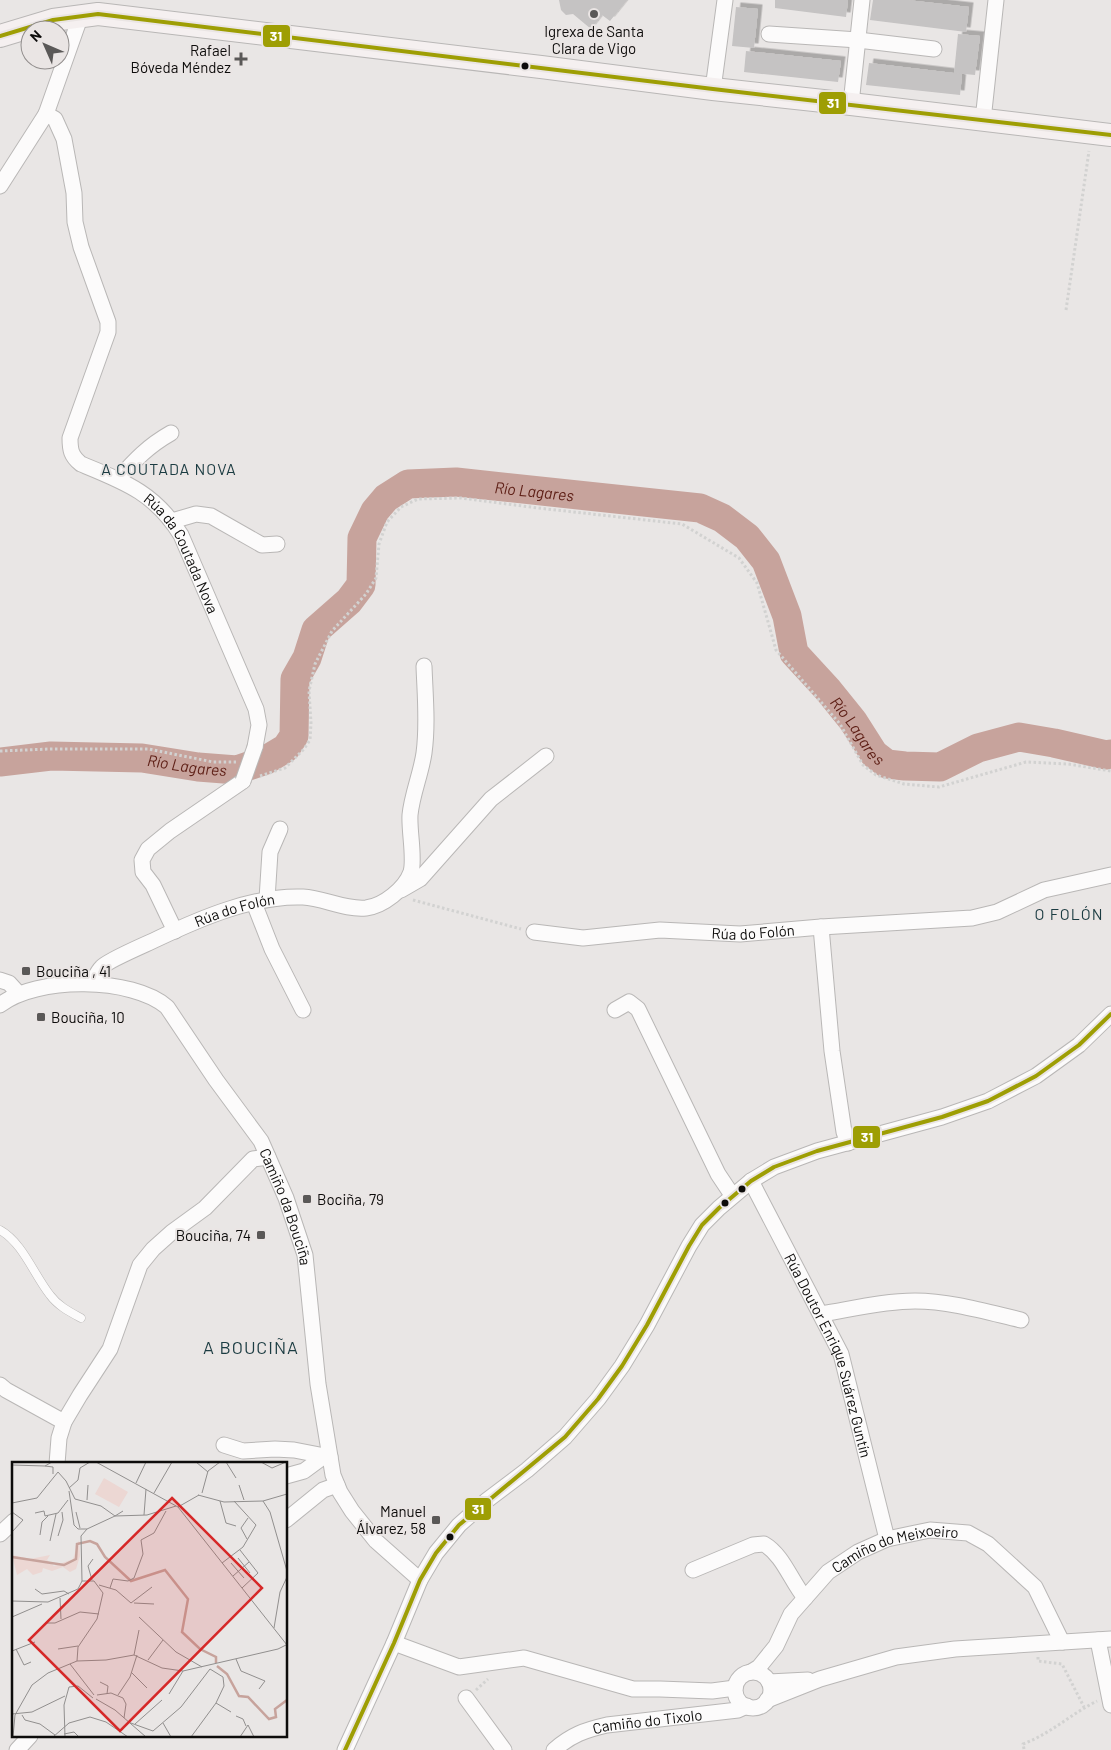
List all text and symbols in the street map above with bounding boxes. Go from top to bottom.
marker: Igrexa de Santa Clara de Vigo [588,8,600,20]
north arrow [20,20,70,70]
place label: Igrexa de Santa Clara de Vigo [544,22,644,57]
line badge: 31 [262,24,291,48]
text: N [26,26,45,45]
text: 31 [270,27,282,44]
place label: Rafael Bóveda Méndez [131,41,231,76]
marker: Rafael Bóveda Méndez [235,53,247,65]
unlabelled marker [520,61,530,71]
line badge: 31 [818,91,847,115]
text: 31 [827,94,839,111]
district label: A COUTADA NOVA [101,459,237,478]
water label: Río Lagares [494,477,575,504]
street label: Rúa da Coutada Nova [141,489,223,616]
water label: Río Lagares [827,692,889,769]
water label: Río Lagares [146,750,228,779]
street label: Rúa do Folón [192,890,276,930]
district label: O FOLÓN [1035,904,1103,923]
street label: Rúa do Folón [711,920,795,943]
place label: Bouciña , 41 [36,962,111,980]
marker: Bouciña , 41 [20,965,32,977]
place label: Bouciña, 10 [51,1008,125,1026]
marker: Bouciña, 10 [35,1011,47,1023]
line badge: 31 [852,1125,881,1149]
text: 31 [861,1128,873,1145]
street label: Camiño da Bouciña [256,1145,315,1266]
unlabelled marker [737,1184,747,1194]
place label: Bociña, 79 [317,1190,384,1208]
marker: Bociña, 79 [301,1193,313,1205]
unlabelled marker [720,1198,730,1208]
place label: Bouciña, 74 [176,1226,251,1244]
marker: Bouciña, 74 [255,1229,267,1241]
street label: Rúa Doutor Enrique Suárez Guntín [781,1250,875,1459]
district label: A BOUCIÑA [203,1336,299,1358]
inset map [12,1462,288,1738]
line badge: 31 [464,1497,492,1521]
text: 31 [472,1500,484,1517]
place label: Manuel Álvarez, 58 [356,1502,426,1537]
marker: Manuel Álvarez, 58 [430,1514,442,1526]
street label: Camiño do Meixoeiro [828,1521,959,1576]
unlabelled marker [445,1532,455,1542]
street label: Camiño do Tixolo [590,1705,703,1737]

